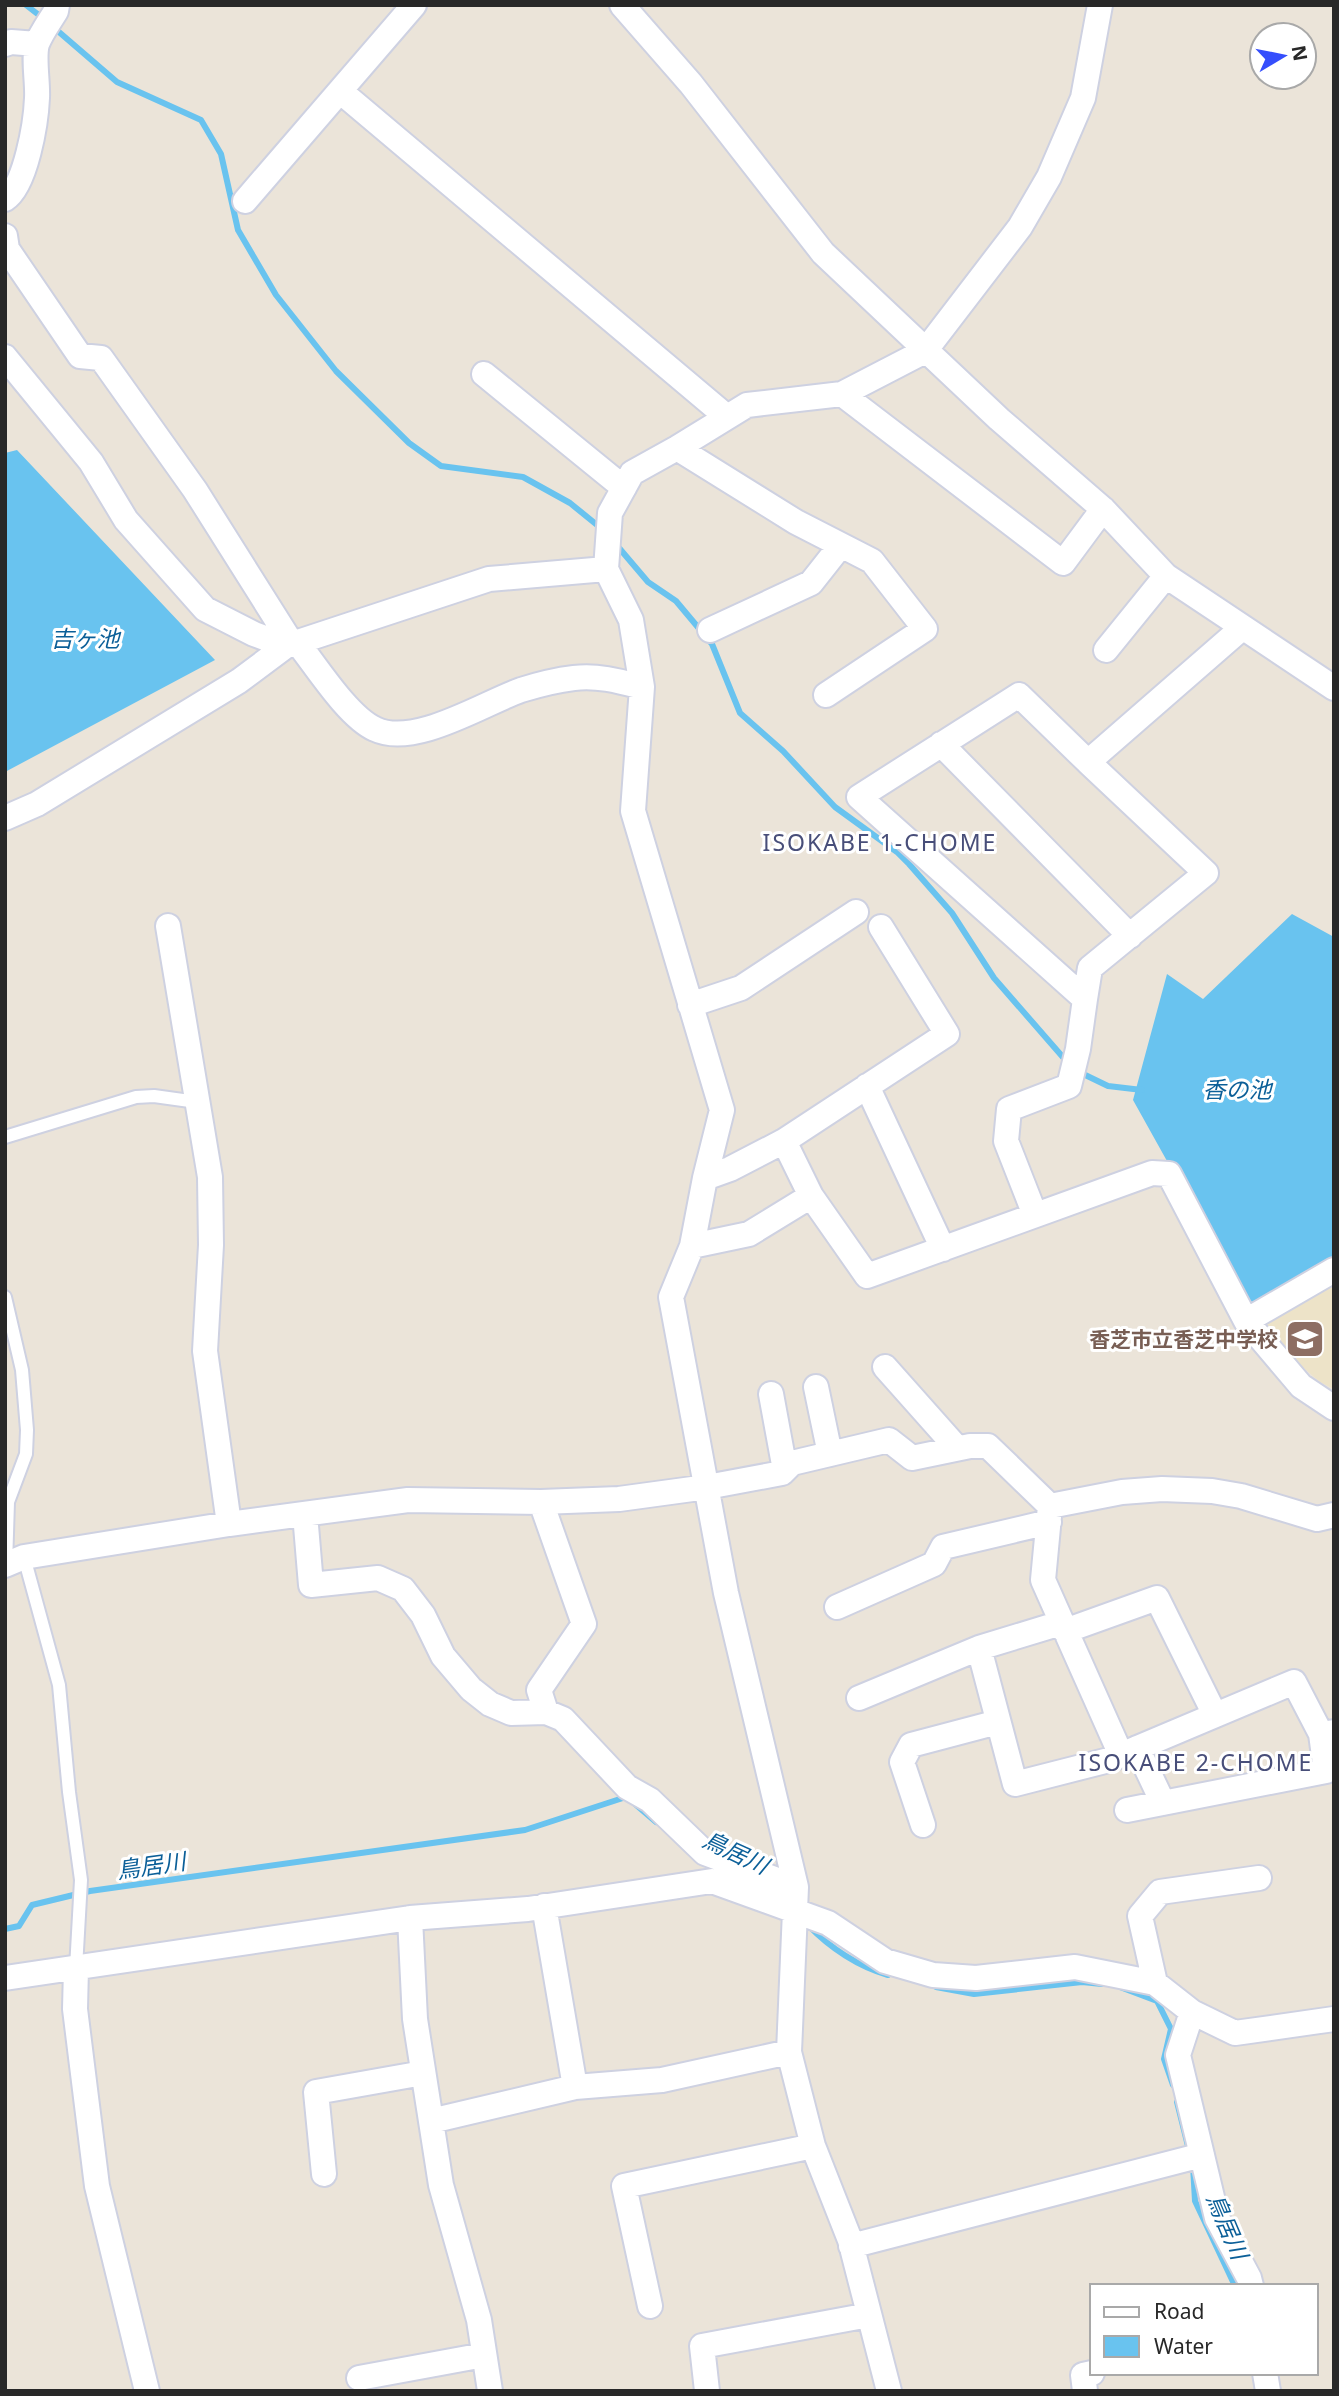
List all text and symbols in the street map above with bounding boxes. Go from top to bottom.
north arrow [1248,21,1318,91]
text: N [1286,43,1314,63]
water label: 吉ヶ池 [51,622,122,654]
district label: ISOKABE 1-CHOME [763,826,997,858]
water label: 香の池 [1203,1073,1274,1105]
school or university icon: 香芝市立香芝中学校 [1284,1318,1326,1360]
place label: 香芝市立香芝中学校 [1089,1325,1278,1353]
district label: ISOKABE 2-CHOME [1079,1746,1313,1778]
water label: 鳥居川 [698,1823,777,1882]
water label: 鳥居川 [115,1844,190,1886]
water label: 鳥居川 [1200,2188,1257,2267]
legend [1090,2284,1318,2375]
text: Road [1154,2297,1204,2325]
text: Water [1154,2332,1213,2360]

